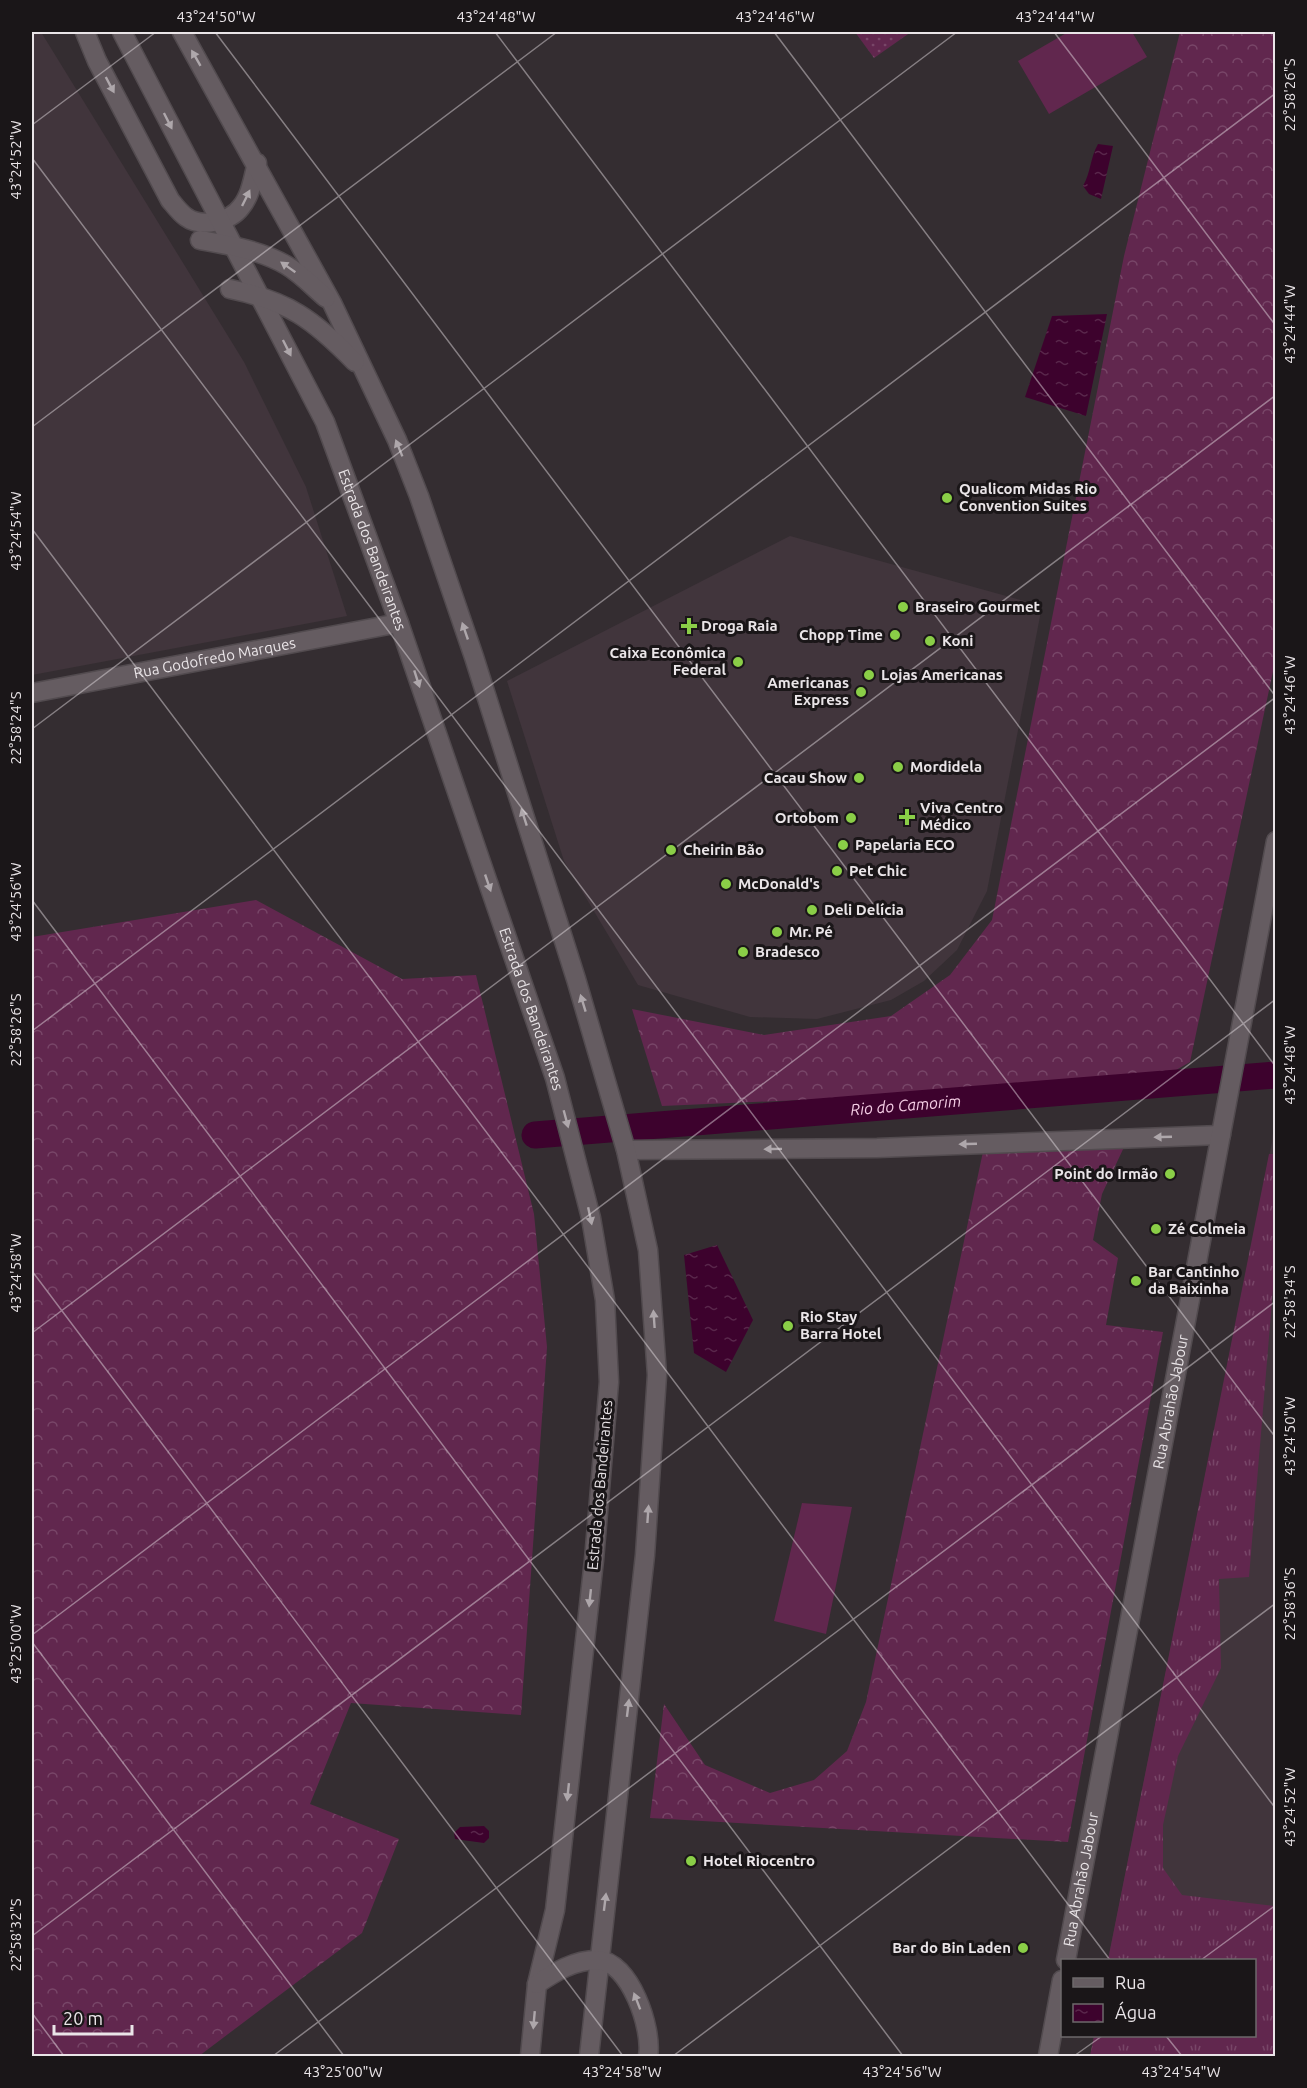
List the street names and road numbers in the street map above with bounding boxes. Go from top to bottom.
street label: Estrada dos Bandeirantes [335,467,410,633]
street label: Rua Godofredo Marques [132,634,297,681]
street label: Estrada dos Bandeirantes [496,925,567,1092]
street label: Rua Abrahão Jabour [1149,1333,1191,1470]
street label: Estrada dos Bandeirantes [584,1399,615,1571]
street label: Rua Abrahão Jabour [1060,1810,1102,1948]

